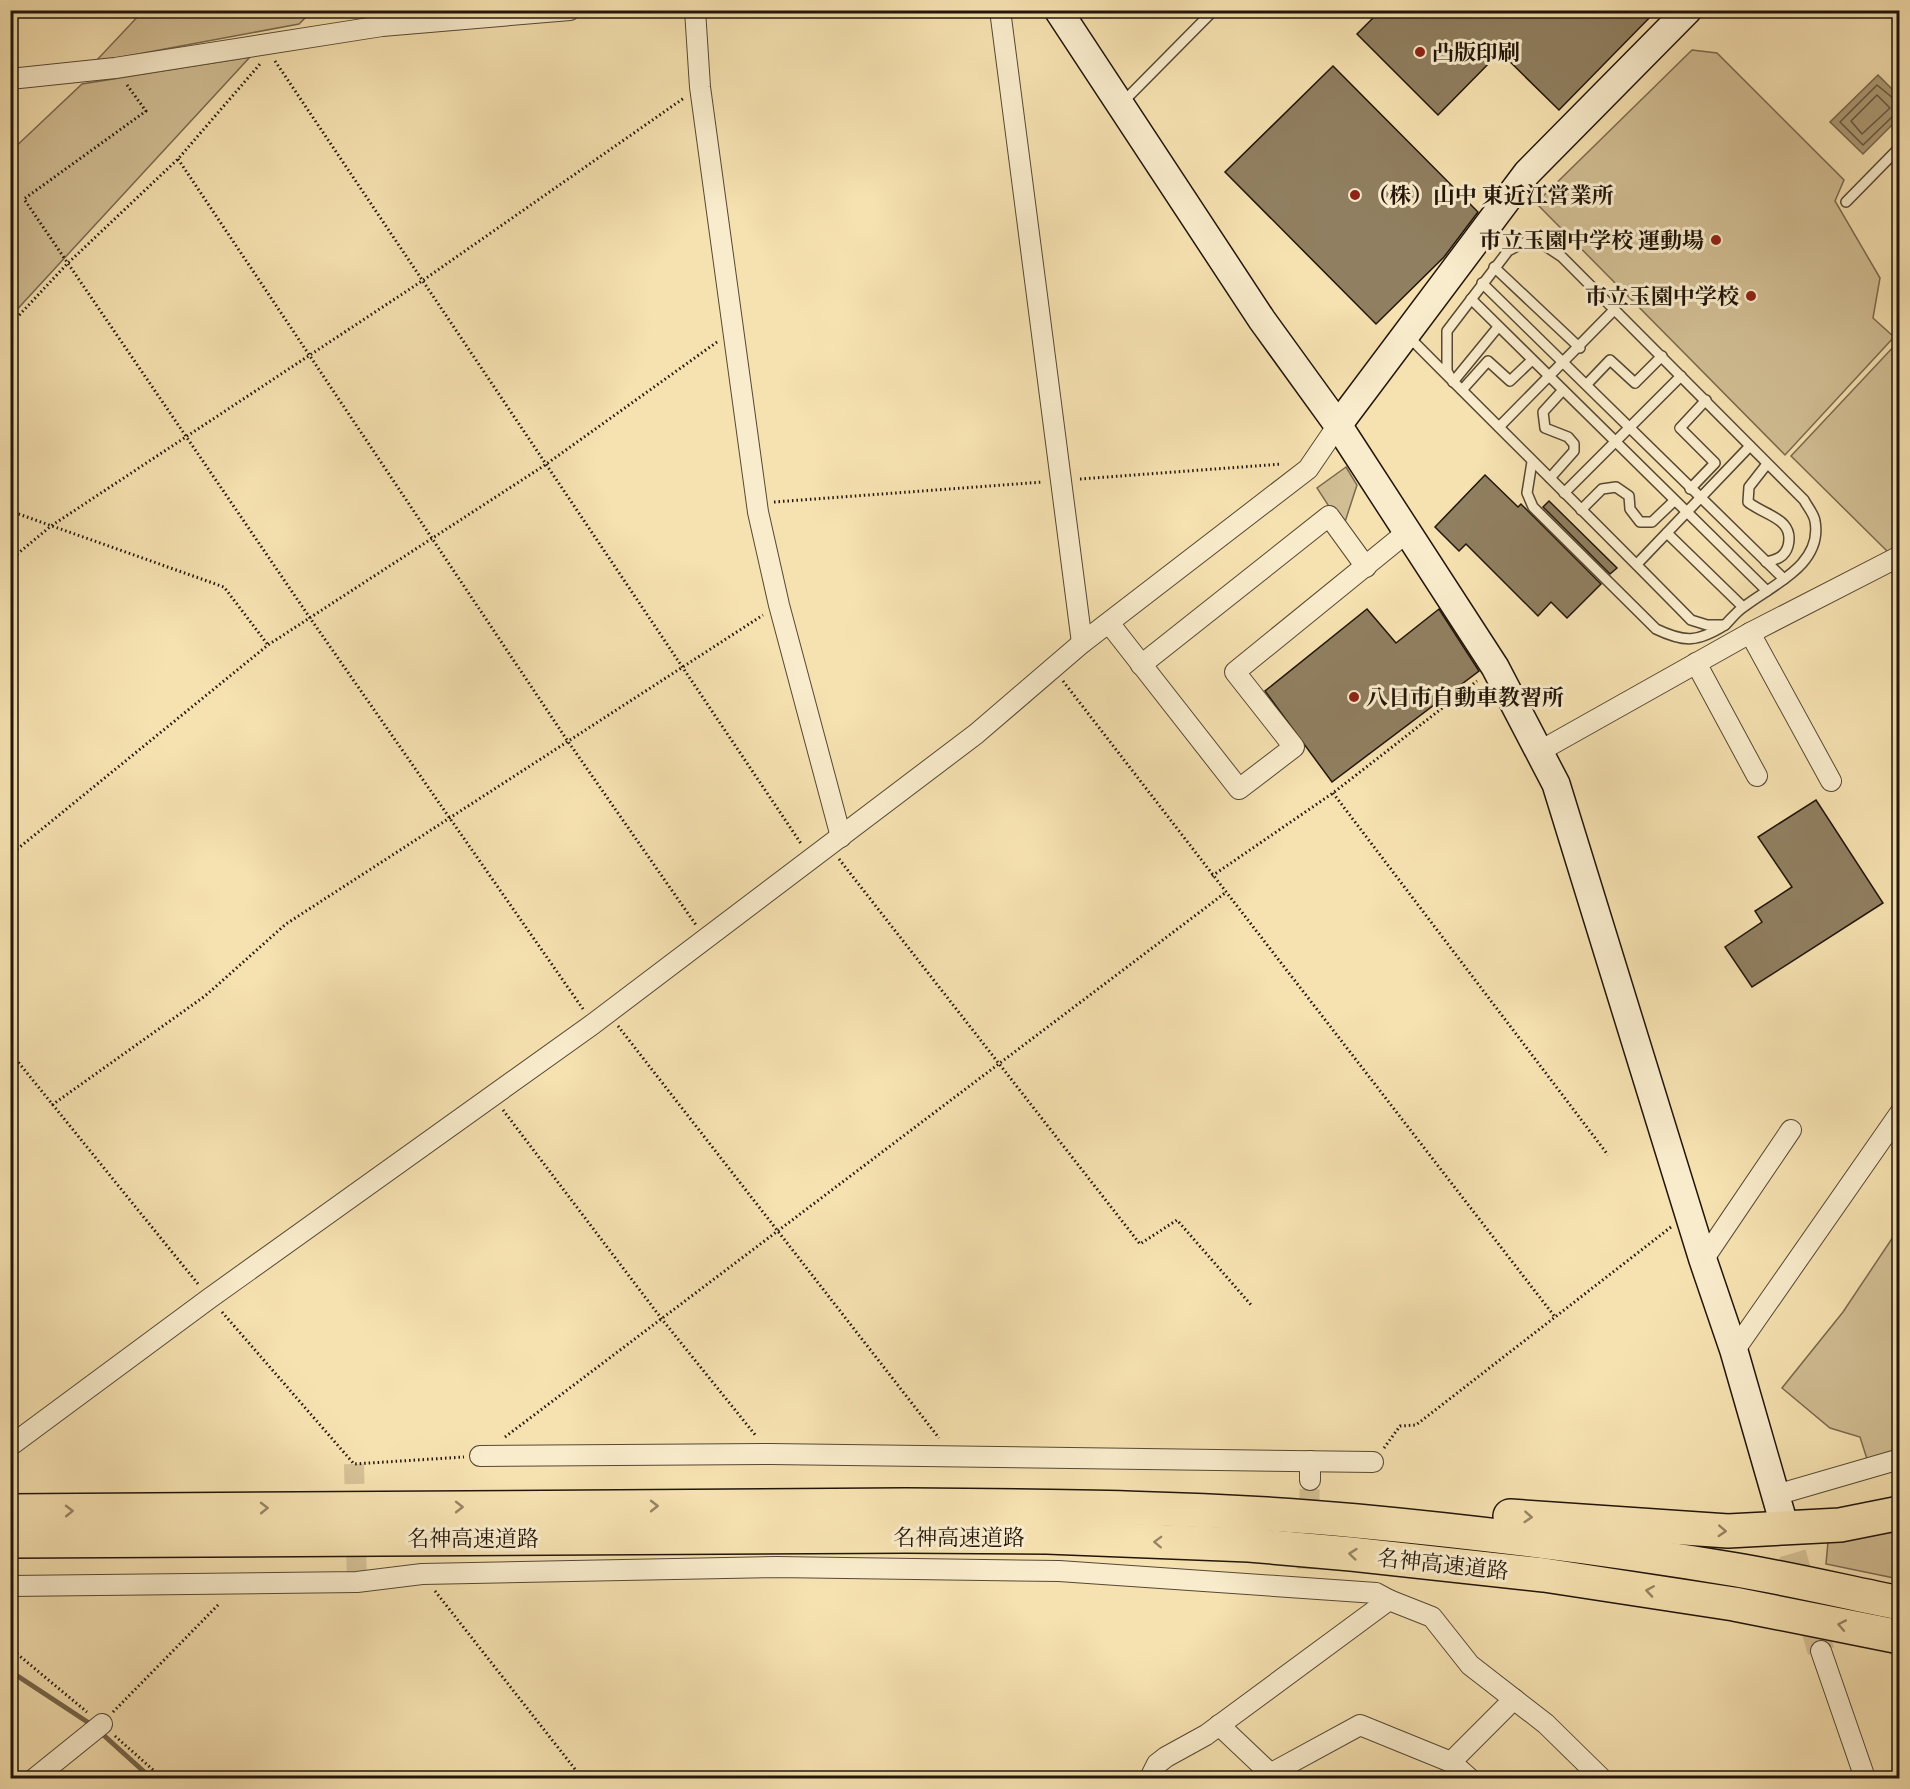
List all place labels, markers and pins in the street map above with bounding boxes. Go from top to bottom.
place label: 凸版印刷 [1432,40,1520,67]
marker: 凸版印刷 [1413,45,1427,59]
place label: （株）山中 東近江営業所 [1367,183,1614,210]
marker: （株）山中 東近江営業所 [1348,188,1362,202]
place label: 市立玉園中学校 運動場 [1479,228,1704,255]
marker: 市立玉園中学校 運動場 [1709,233,1723,247]
place label: 市立玉園中学校 [1585,284,1739,311]
marker: 市立玉園中学校 [1744,289,1758,303]
place label: 八日市自動車教習所 [1366,685,1564,712]
marker: 八日市自動車教習所 [1347,690,1361,704]

